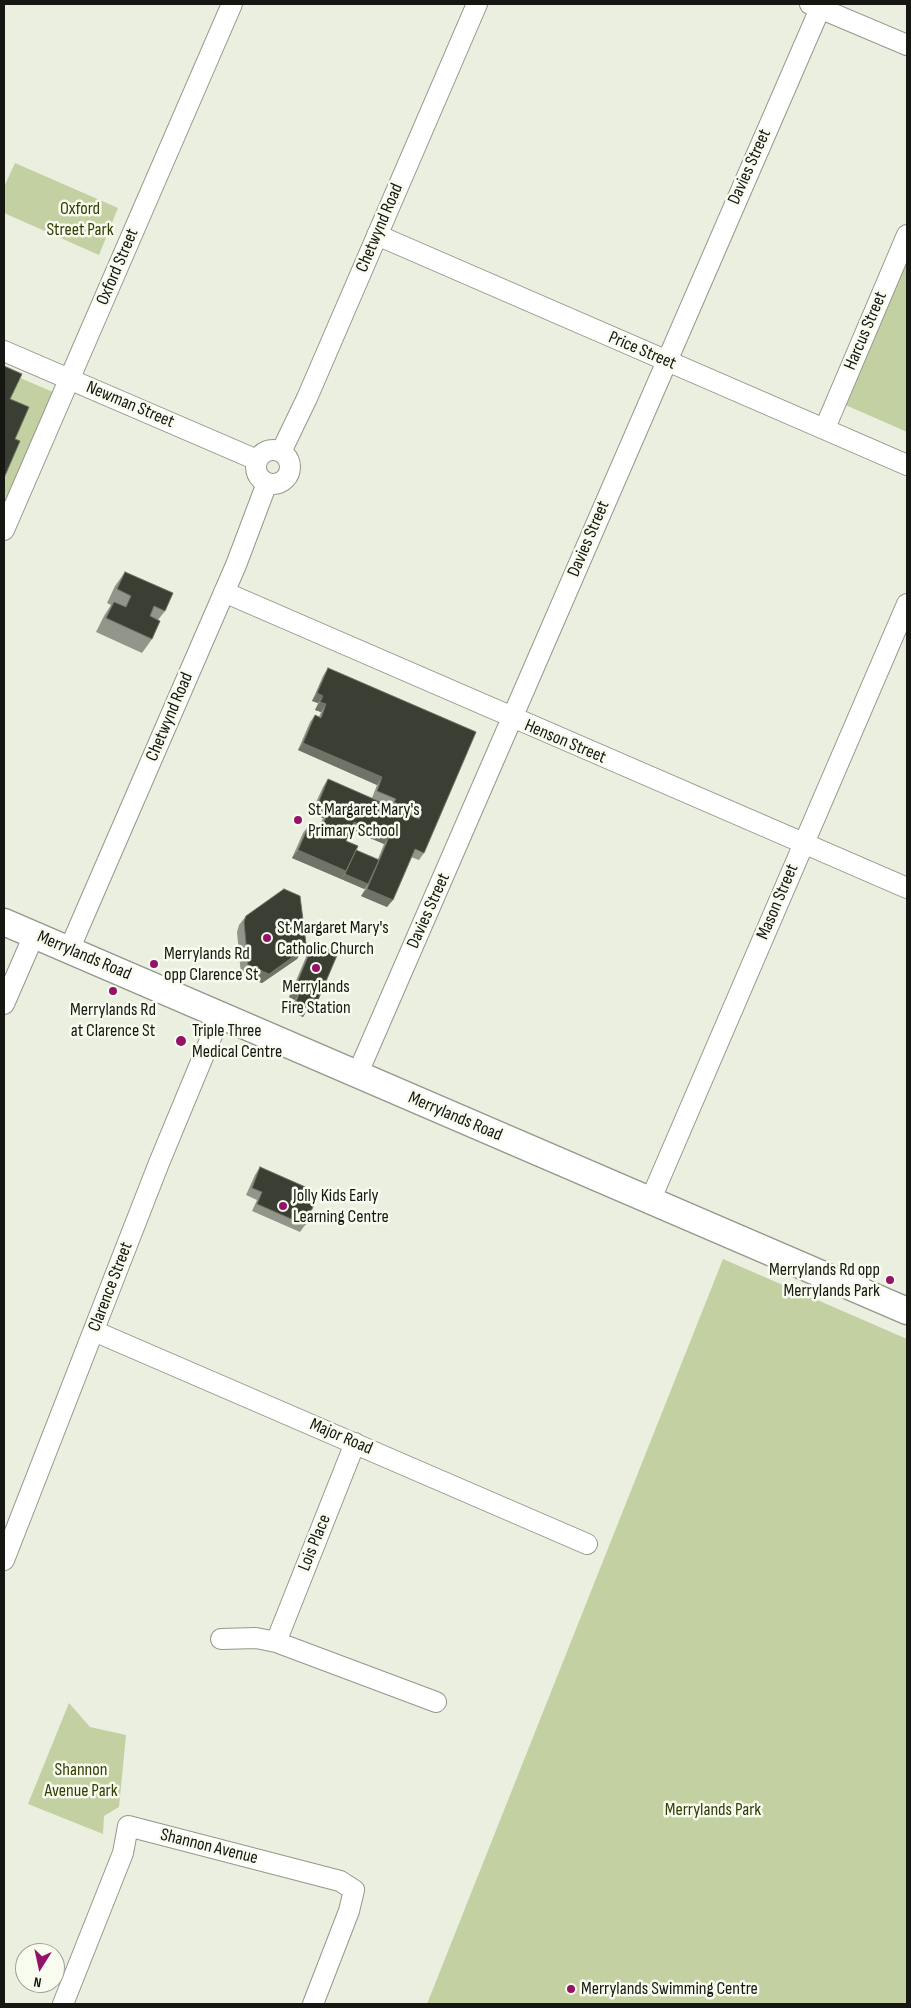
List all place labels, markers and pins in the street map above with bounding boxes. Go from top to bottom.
place label: St Margaret Mary's Primary School [308,799,420,842]
marker: St Margaret Mary's Primary School [292,814,304,826]
place label: St Margaret Mary's Catholic Church [277,917,389,960]
marker: St Margaret Mary's Catholic Church [261,932,273,944]
place label: Merrylands Rd opp Clarence St [164,943,258,986]
marker: Merrylands Rd opp Clarence St [148,958,160,970]
marker: Merrylands Fire Station [310,962,322,974]
place label: Merrylands Fire Station [281,976,351,1019]
marker: Merrylands Rd at Clarence St [107,985,119,997]
place label: Merrylands Rd at Clarence St [70,999,156,1042]
place label: Triple Three Medical Centre [192,1020,282,1062]
marker: Triple Three Medical Centre [174,1034,188,1048]
place label: Jolly Kids Early Learning Centre [293,1185,389,1228]
marker: Jolly Kids Early Learning Centre [277,1200,289,1212]
place label: Merrylands Rd opp Merrylands Park [769,1259,880,1302]
marker: Merrylands Rd opp Merrylands Park [884,1274,896,1286]
place label: Merrylands Swimming Centre [581,1978,758,2000]
marker: Merrylands Swimming Centre [565,1983,577,1995]

